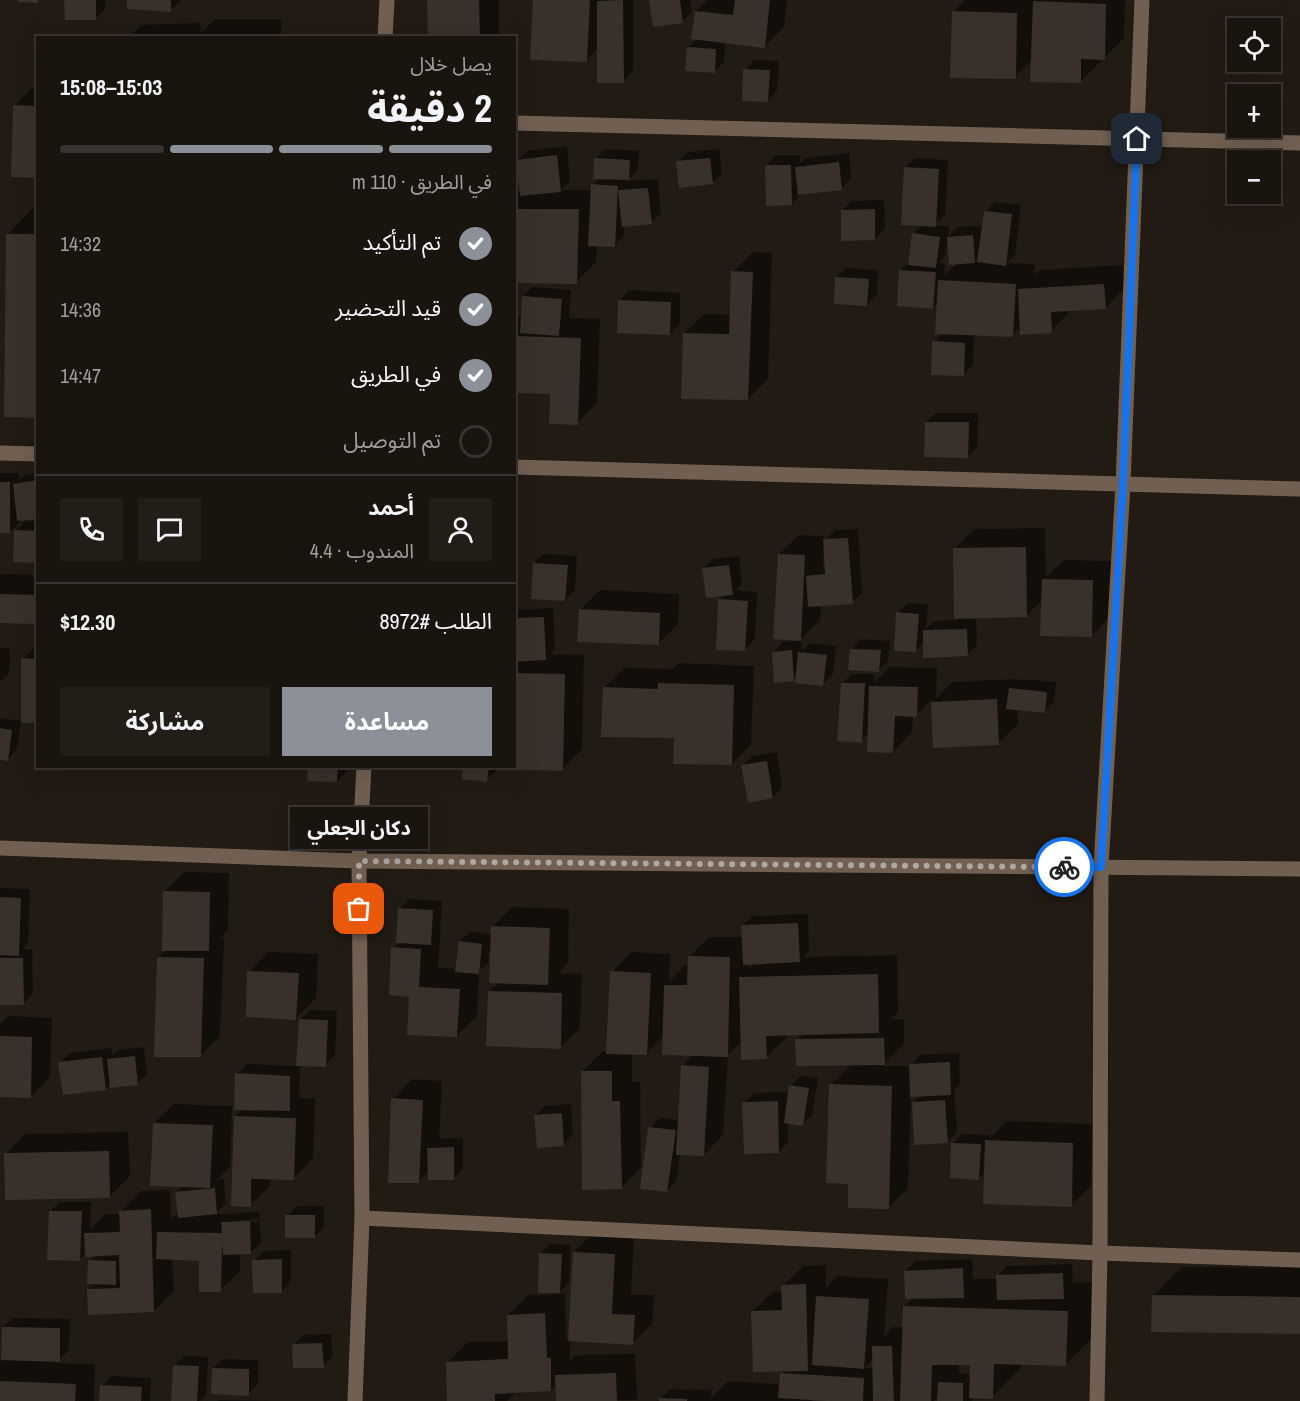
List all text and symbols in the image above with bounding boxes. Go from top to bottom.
map controls [1227,18,1281,204]
button: locate [1227,18,1281,72]
text: يصل خلال [410,50,492,77]
text: 15:03–15:08 [60,72,162,102]
text: 2 دقيقة [367,82,492,134]
button: + [1227,84,1281,138]
pin [1111,113,1162,164]
icon: home [1120,122,1153,155]
button: − [1227,150,1281,204]
text: في الطريق · 110 m [352,168,492,195]
text: تم التأكيد [363,227,441,257]
icon: check [459,227,492,260]
text: 14:32 [60,230,101,257]
text: قيد التحضير [335,293,441,323]
icon: check [459,293,492,326]
text: 14:36 [60,296,101,323]
text: في الطريق [351,359,441,389]
icon: check [459,359,492,392]
text: 14:47 [60,362,101,389]
text: تم التوصيل [343,425,441,455]
text: أحمد [368,492,414,522]
button: phone [60,498,123,561]
button: chat [138,498,201,561]
button: person [429,498,492,561]
text: المندوب · 4.4 [310,537,414,564]
text: الطلب #8972 [380,606,492,636]
text: $12.30 [60,607,115,637]
button: مشاركة [60,687,270,756]
button: مساعدة [282,687,492,756]
callout: دكان الجعلي [290,807,428,849]
text: دكان الجعلي [307,814,411,841]
courier [1034,837,1094,897]
icon: bike [1048,851,1081,884]
pin [333,883,384,934]
icon: bag [342,892,375,925]

